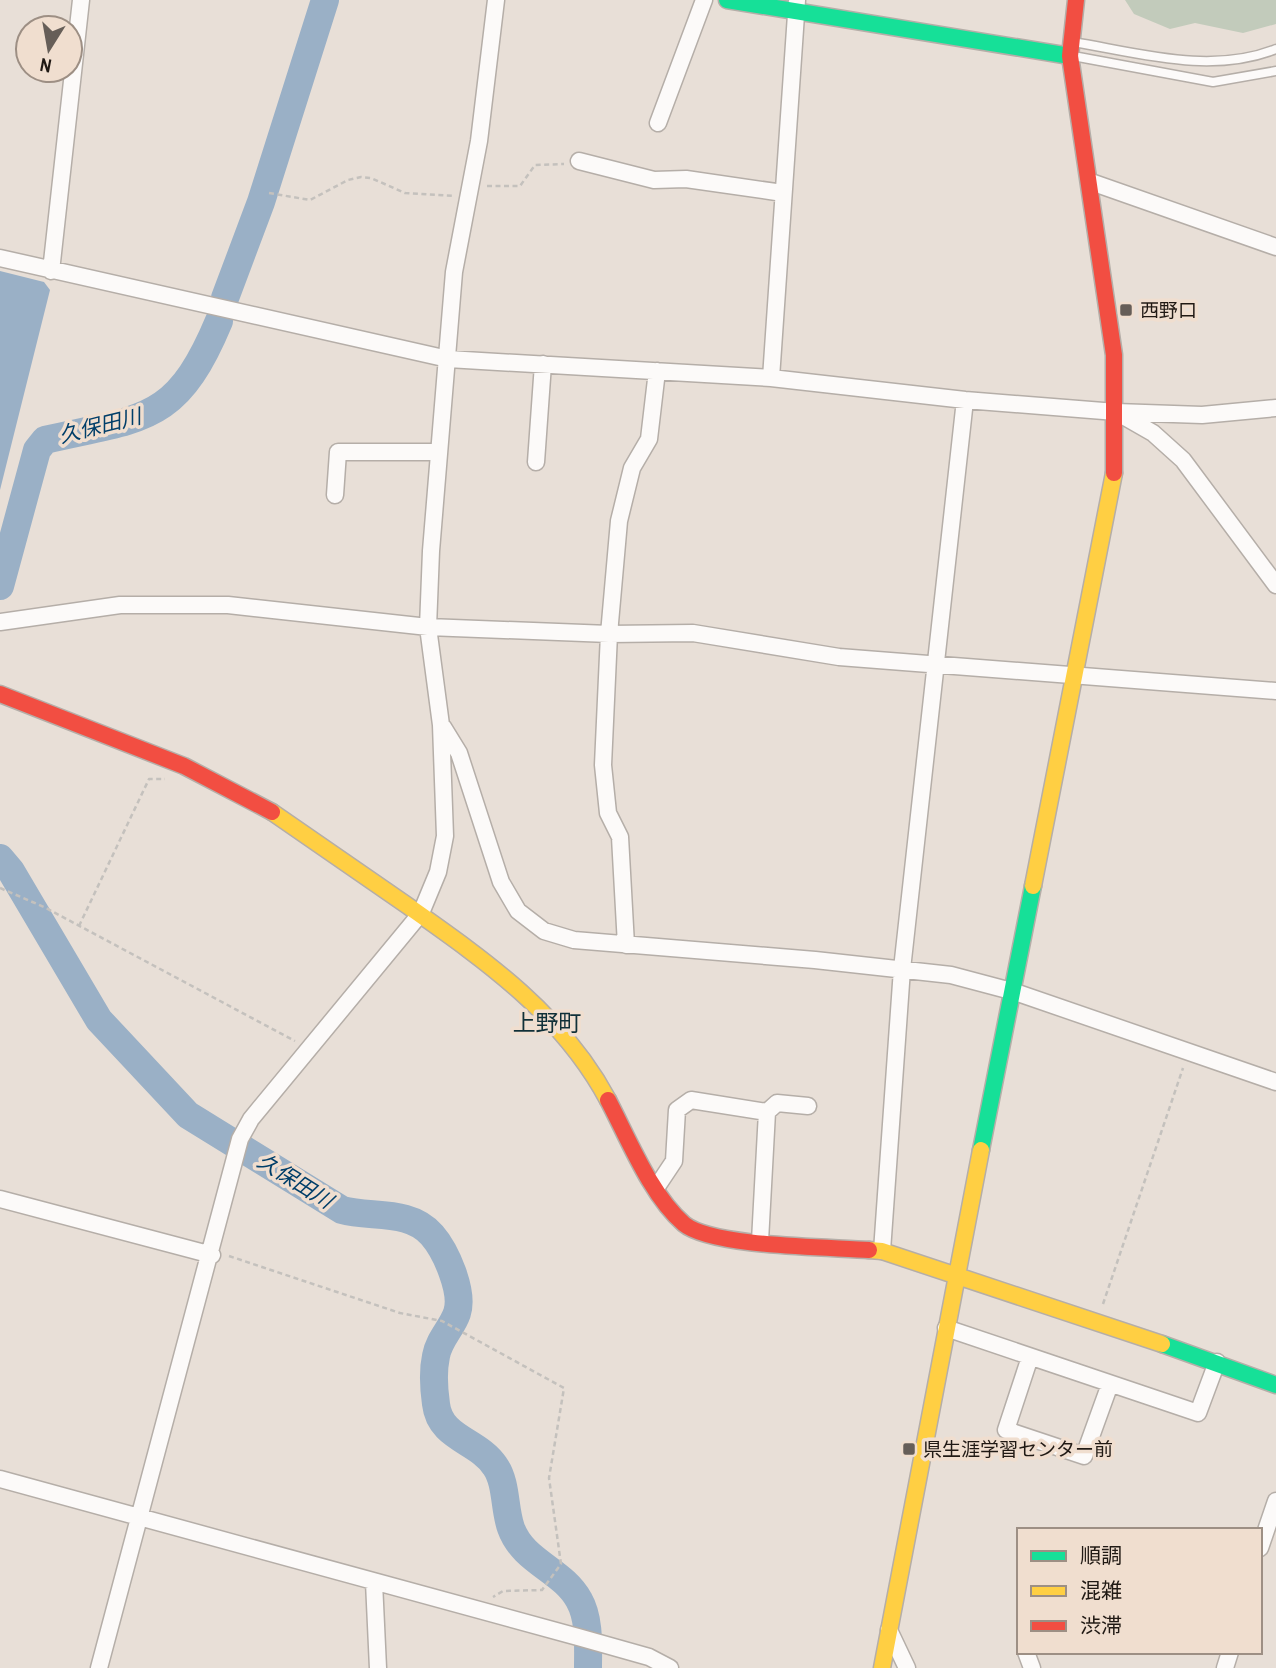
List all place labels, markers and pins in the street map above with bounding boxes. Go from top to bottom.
place label: 西野口 [1140,297,1197,323]
marker: 西野口 [1118,302,1134,318]
place label: 県生涯学習センター前 [923,1436,1113,1462]
marker: 県生涯学習センター前 [901,1441,917,1457]

